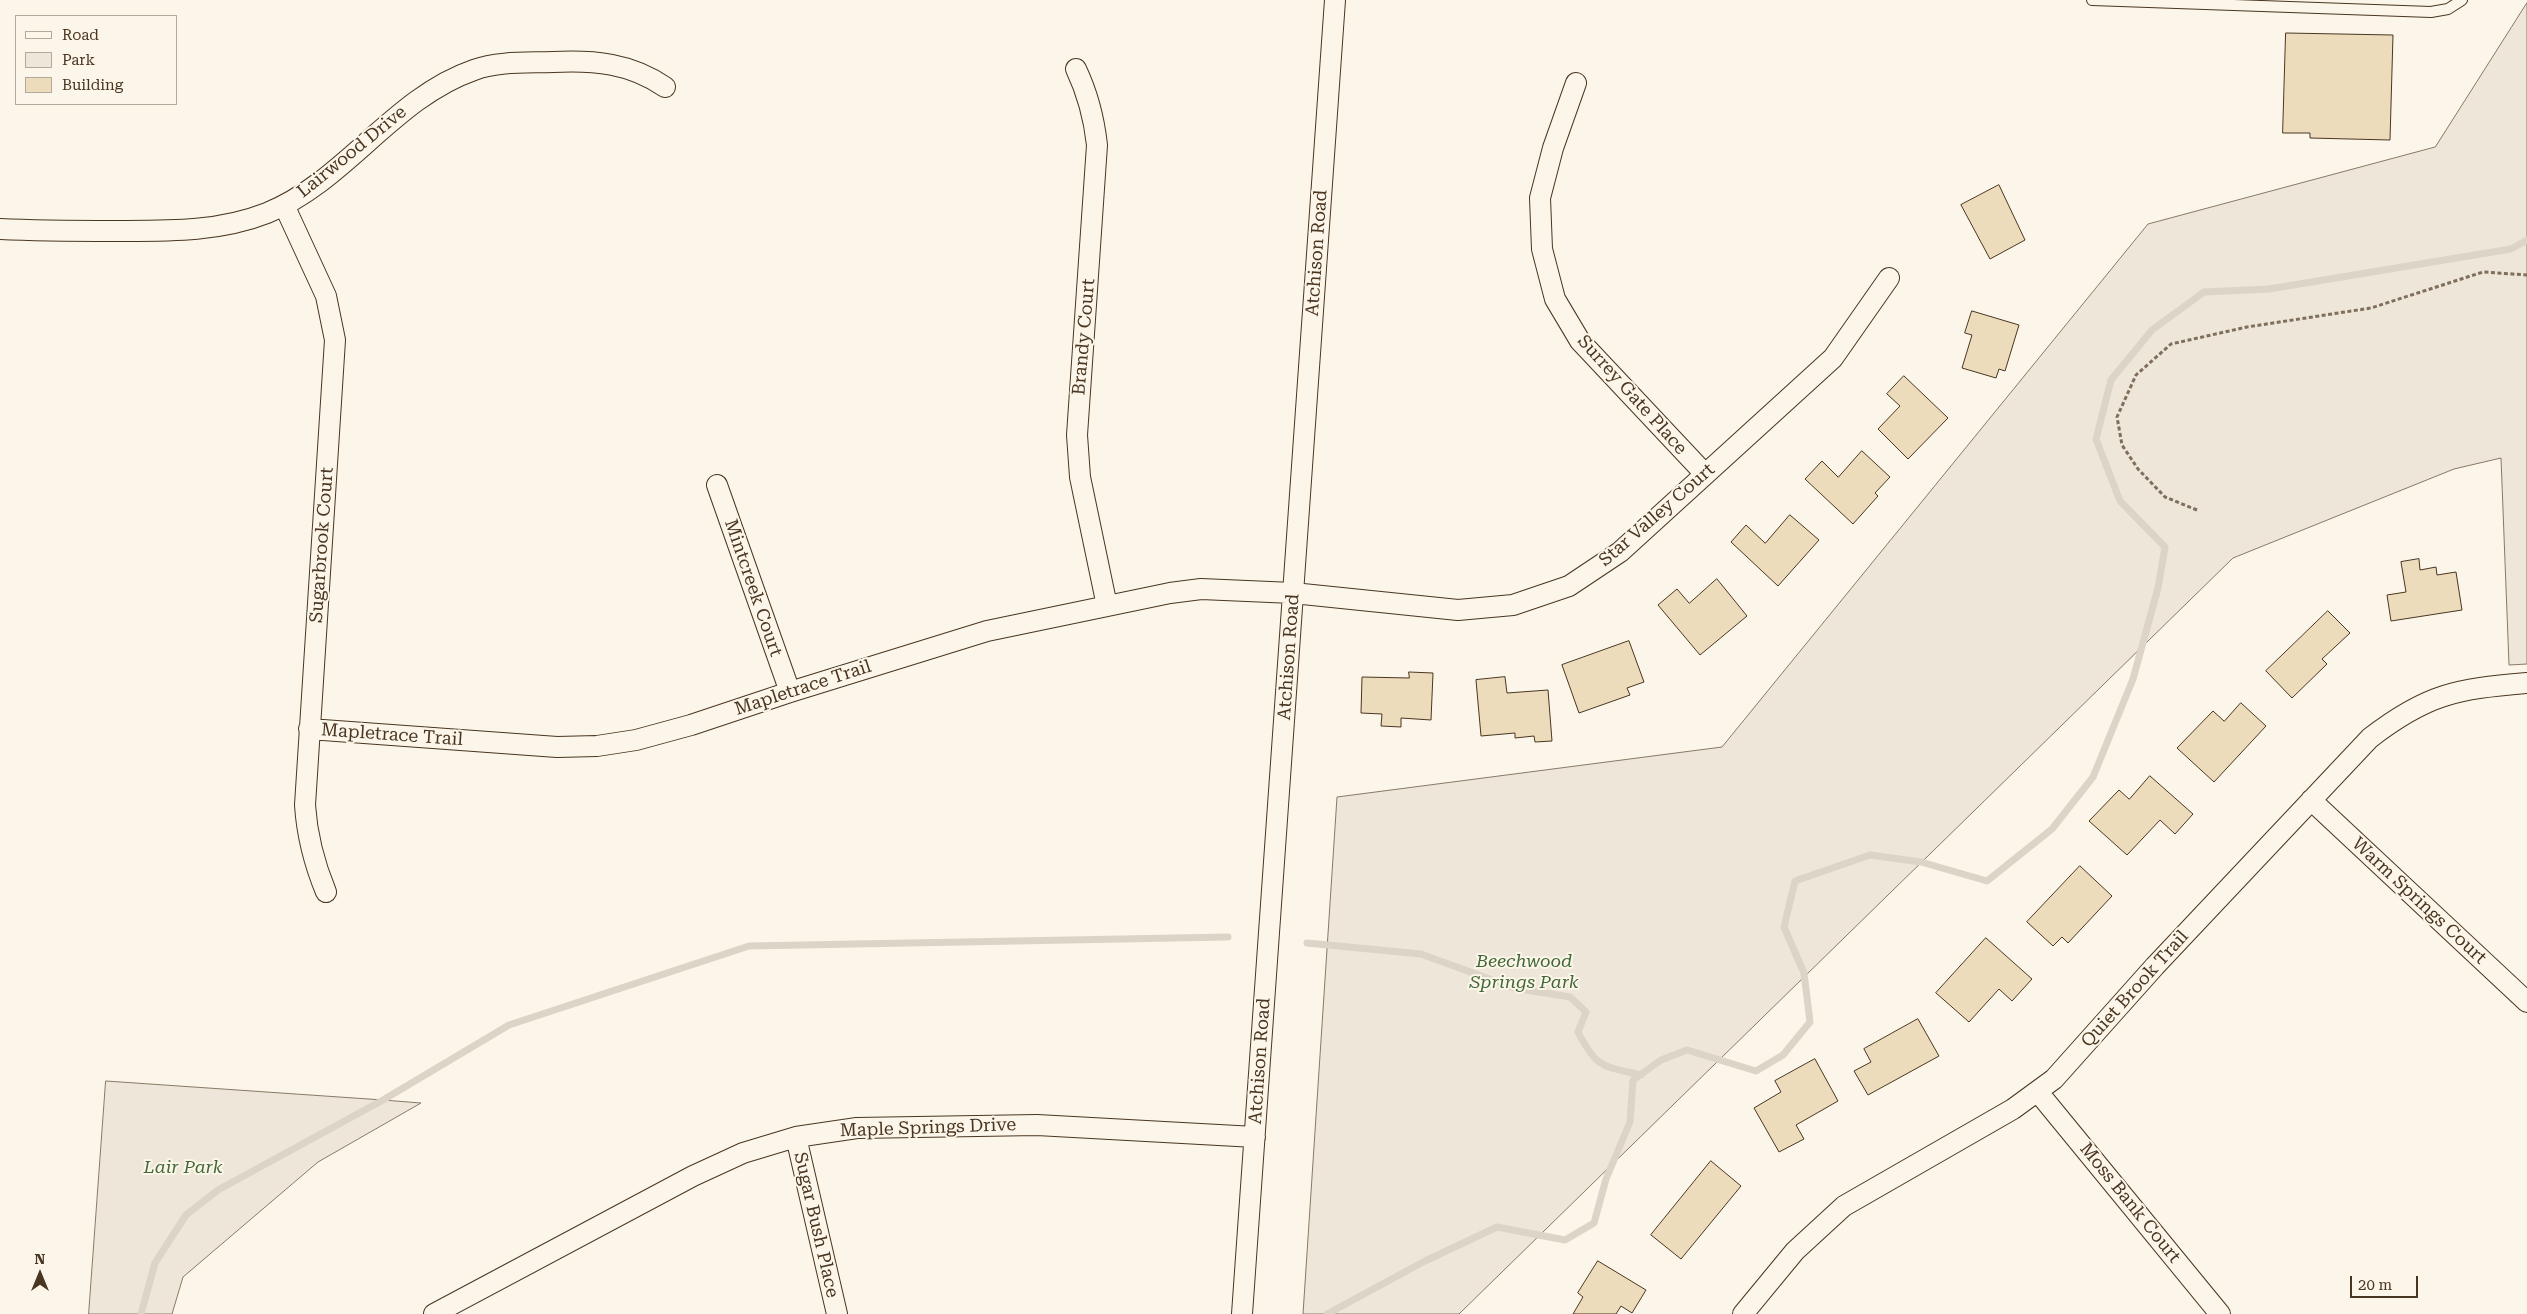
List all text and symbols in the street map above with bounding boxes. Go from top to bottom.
legend [15,15,178,105]
text: Road [62,26,99,44]
text: Park [62,51,95,69]
text: Building [62,76,123,94]
street label: Lairwood Drive [293,101,411,203]
street label: Atchison Road [1302,189,1332,317]
street label: Brandy Court [1068,278,1100,396]
street label: Surrey Gate Place [1573,331,1691,459]
street label: Star Valley Court [1595,459,1719,571]
street label: Sugarbrook Court [306,466,338,624]
street label: Mintcreek Court [719,517,787,659]
street label: Atchison Road [1274,593,1304,721]
street label: Mapletrace Trail [732,656,874,720]
street label: Mapletrace Trail [320,719,464,751]
street label: Warm Springs Court [2347,833,2491,969]
street label: Quiet Brook Trail [2077,926,2193,1052]
park label: Beechwood Springs Park [1469,951,1579,994]
street label: Atchison Road [1245,997,1275,1125]
street label: Maple Springs Drive [839,1114,1017,1142]
street label: Moss Bank Court [2075,1139,2185,1267]
street label: Sugar Bush Place [789,1150,843,1300]
park label: Lair Park [144,1157,222,1179]
north arrow [15,1249,65,1299]
text: N [35,1251,45,1267]
scale bar [2352,1266,2420,1298]
text: 20 m [2358,1276,2392,1294]

